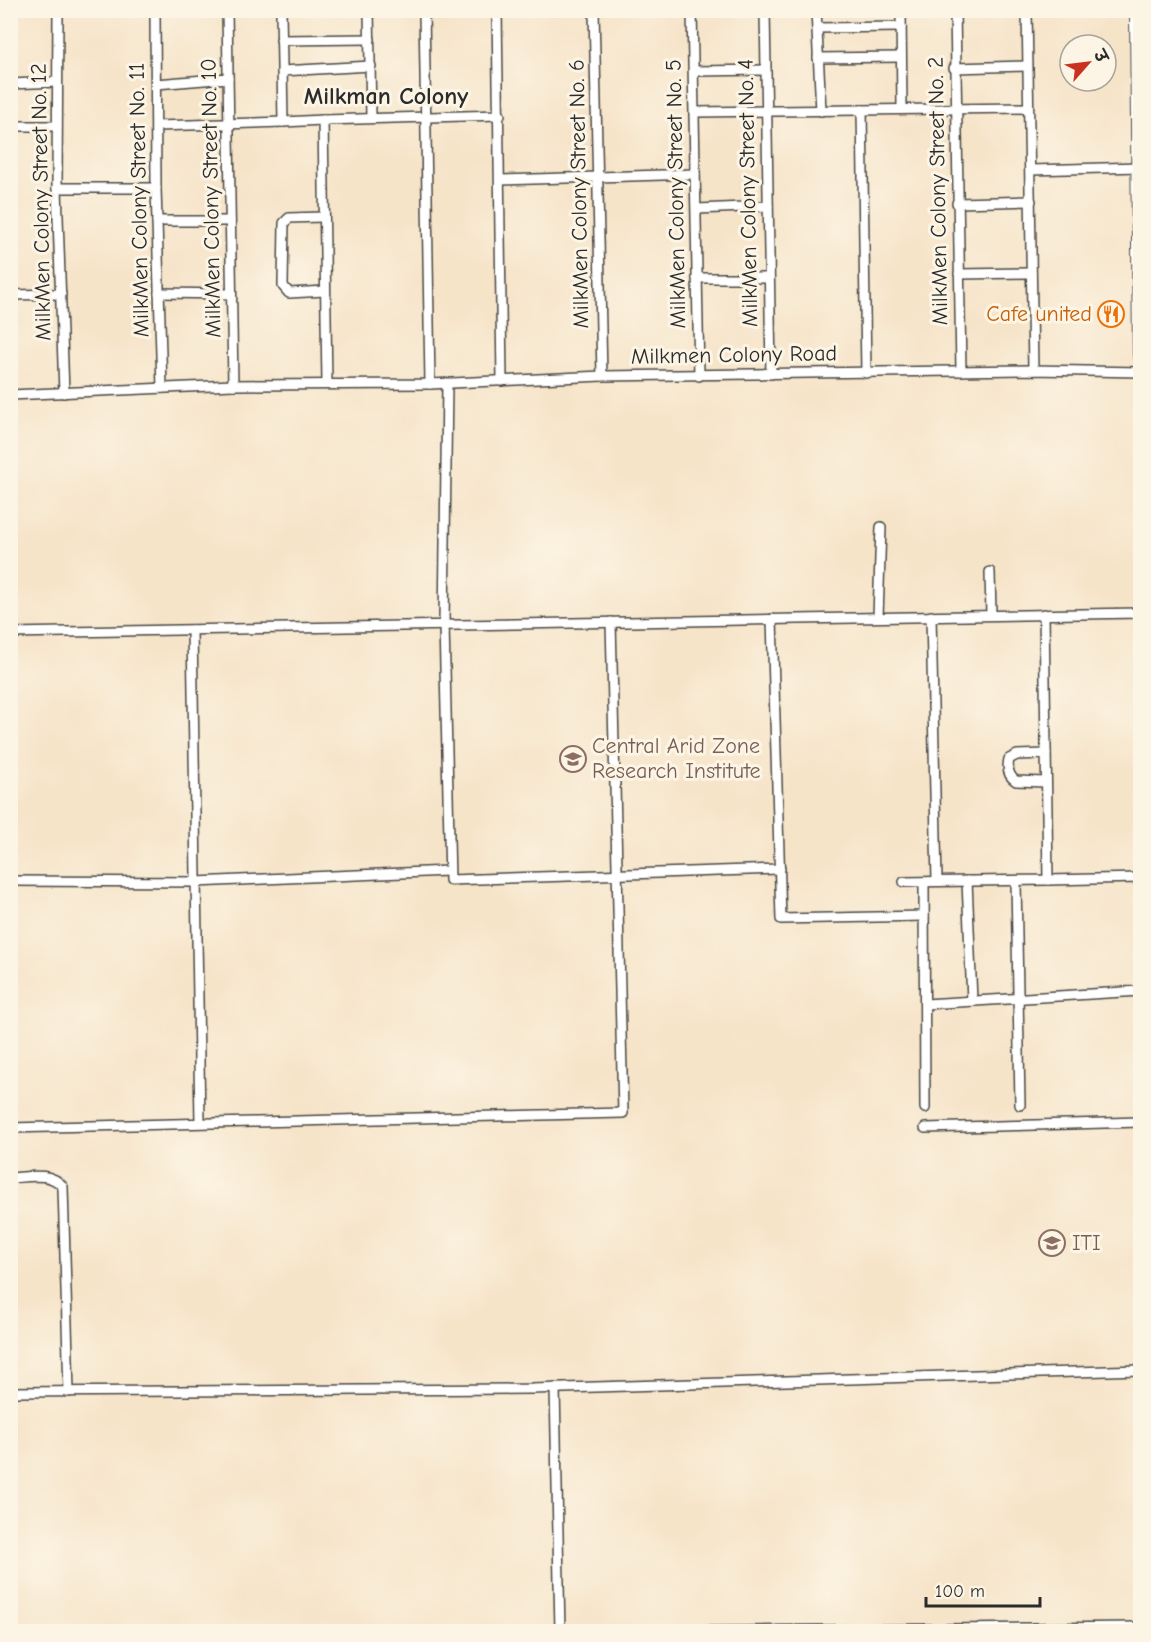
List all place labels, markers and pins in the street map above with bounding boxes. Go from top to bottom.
restaurant icon: Cafe united [1096,299,1126,329]
place label: Cafe united [986,301,1092,327]
place label: Central Arid Zone Research Institute [592,733,761,784]
school or university icon: Central Arid Zone Research Institute [558,744,588,774]
school or university icon: ITI [1037,1228,1067,1258]
place label: ITI [1072,1230,1101,1256]

